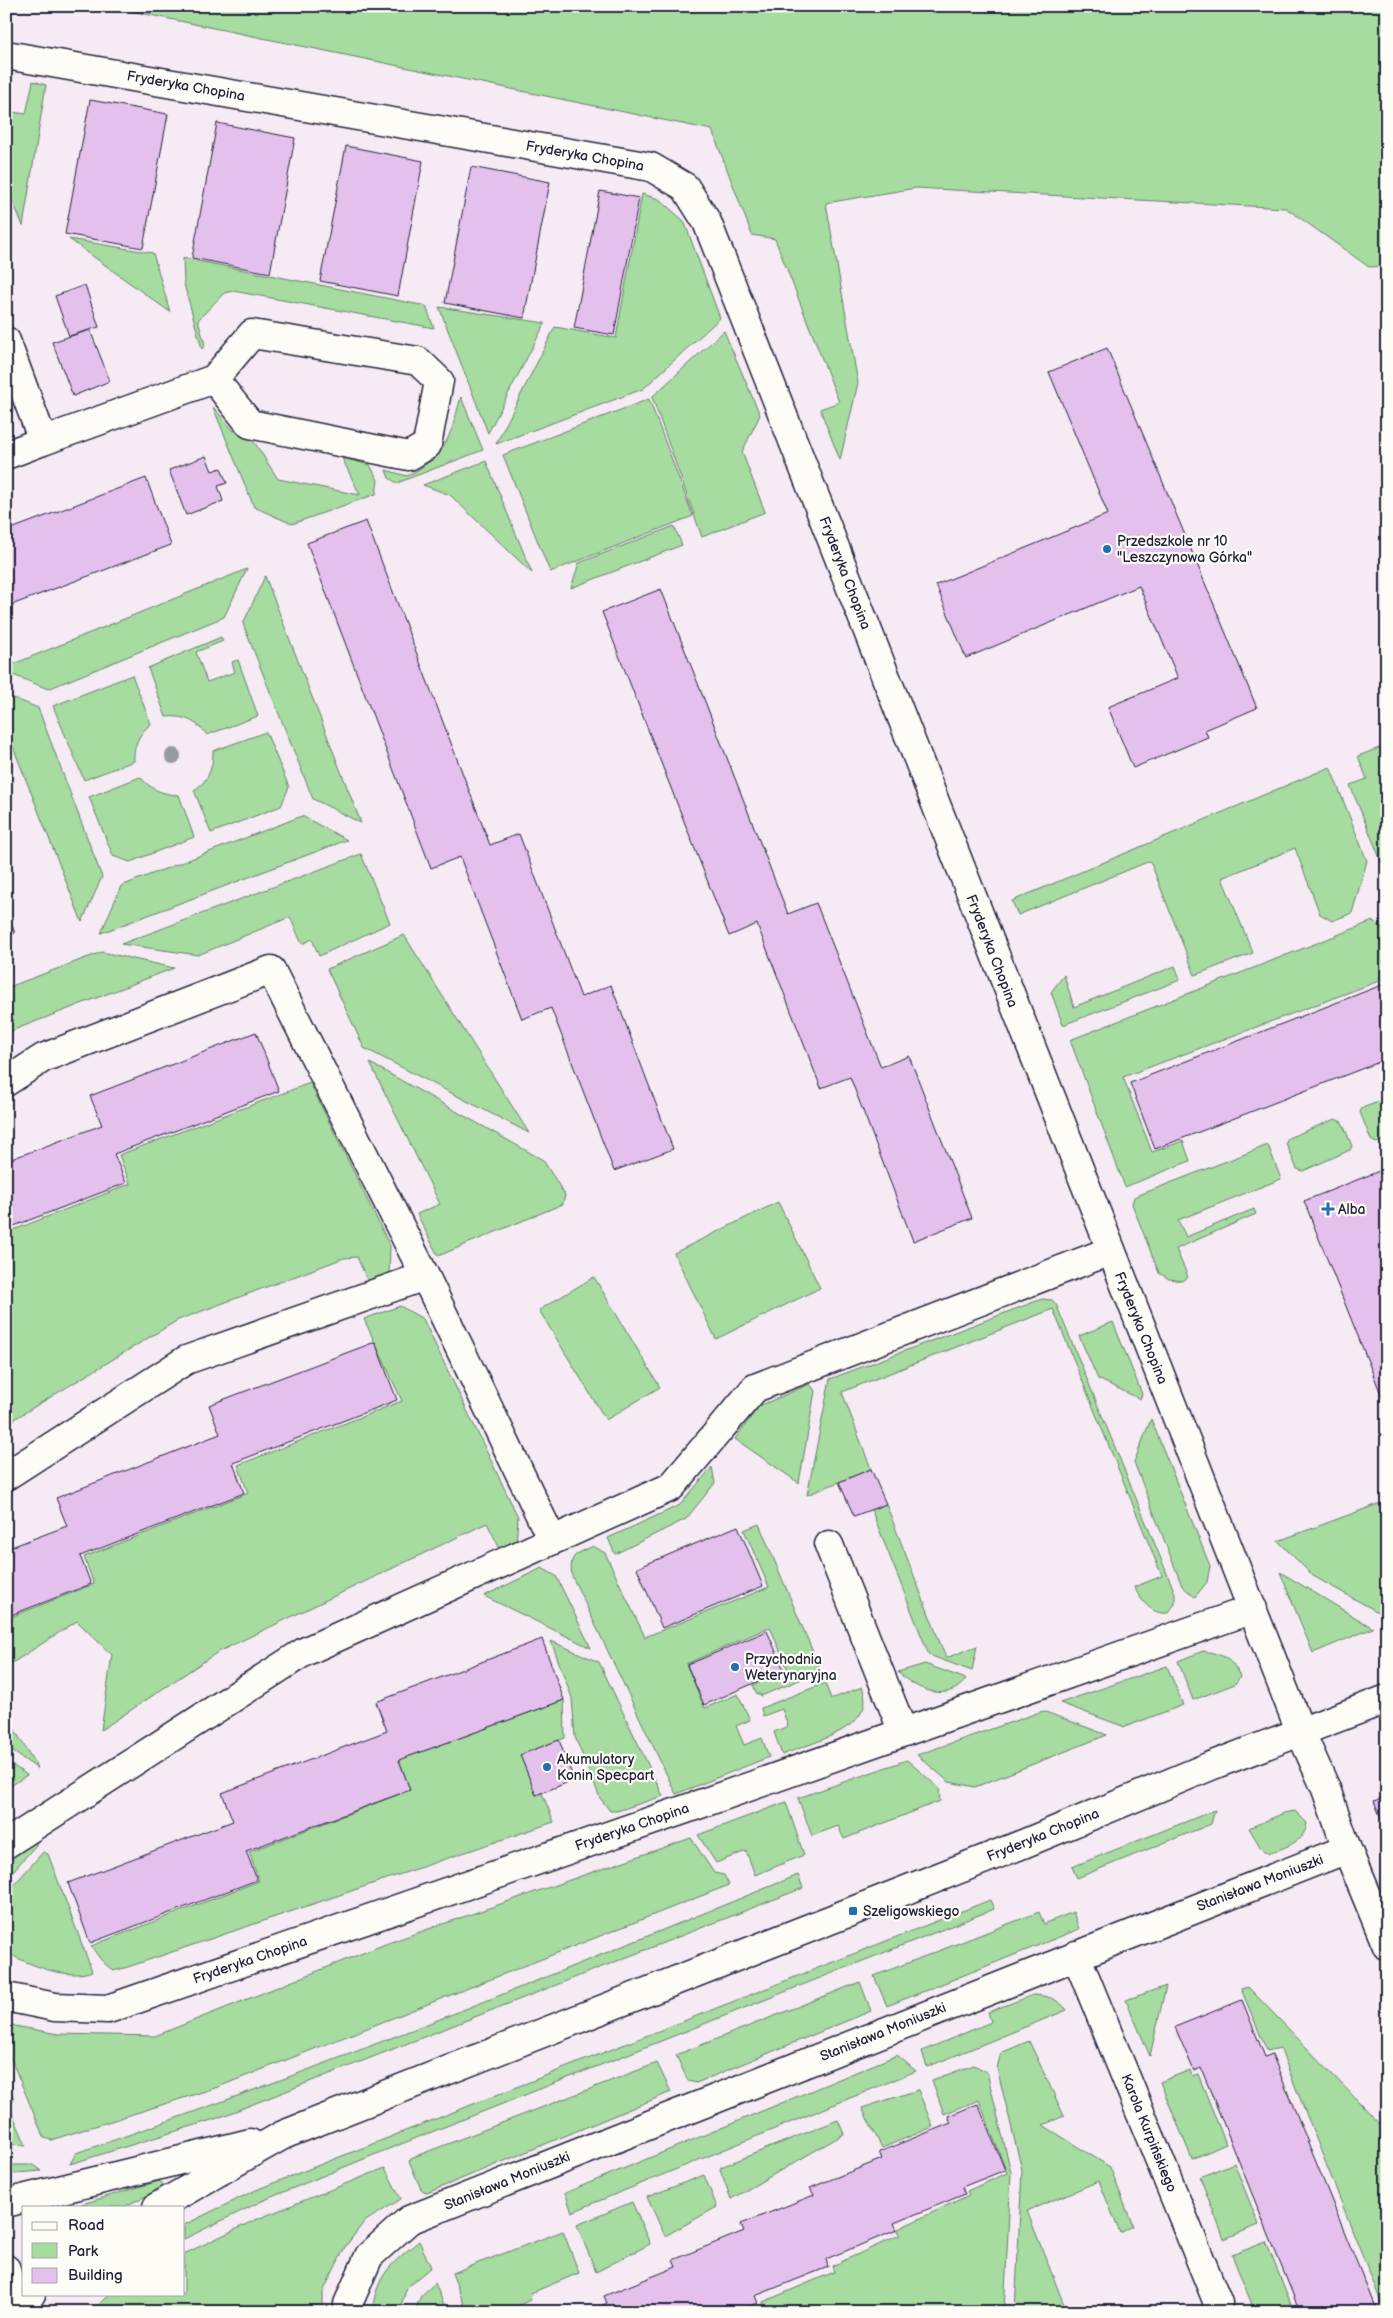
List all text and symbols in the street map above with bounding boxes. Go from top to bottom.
street label: Fryderyka Chopina [126,67,246,105]
street label: Fryderyka Chopina [525,137,645,175]
street label: Fryderyka Chopina [816,514,874,632]
place label: Przedszkole nr 10 "Leszczynowa Górka" [1117,533,1252,566]
marker: Przedszkole nr 10 "Leszczynowa Górka" [1101,543,1113,555]
street label: Fryderyka Chopina [963,892,1021,1010]
place label: Alba [1338,1201,1366,1218]
marker: Alba [1322,1203,1334,1215]
street label: Fryderyka Chopina [1111,1269,1171,1387]
place label: Przychodnia Weterynaryjna [745,1651,837,1684]
marker: Przychodnia Weterynaryjna [729,1661,741,1673]
place label: Akumulatory Konin Specpart [557,1751,655,1784]
marker: Akumulatory Konin Specpart [541,1761,553,1773]
street label: Fryderyka Chopina [573,1799,691,1855]
street label: Fryderyka Chopina [984,1805,1102,1865]
street label: Stanisława Moniuszki [1194,1851,1326,1915]
place label: Szeligowskiego [863,1903,959,1920]
marker: Szeligowskiego [847,1905,859,1917]
street label: Fryderyka Chopina [191,1932,309,1988]
street label: Stanisława Moniuszki [818,1999,948,2065]
street label: Karola Kurpińskiego [1117,2071,1181,2195]
street label: Stanisława Moniuszki [442,2148,572,2214]
legend [22,2206,185,2296]
text: Road [68,2216,104,2235]
text: Park [68,2242,99,2261]
text: Building [68,2266,123,2285]

